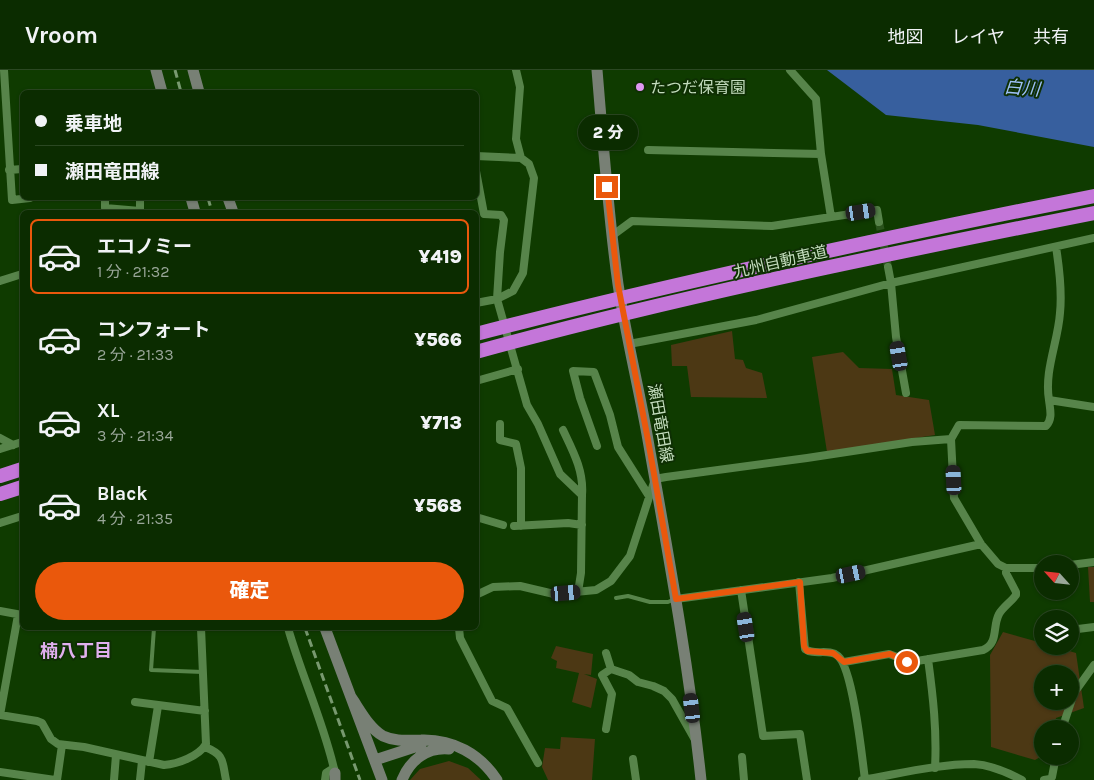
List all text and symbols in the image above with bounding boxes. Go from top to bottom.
text: Vroom [25,21,98,49]
text: 地図 [888,26,924,48]
text: レイヤ [952,26,1005,48]
text: 共有 [1033,26,1069,48]
water label: 白川 [1003,75,1043,101]
place label: たつだ保育園 [650,78,746,97]
marker: たつだ保育園 [634,81,646,93]
text: 乗車地 [65,113,122,135]
callout: 2 分 [577,114,637,150]
text: 2 分 [593,123,623,142]
text: 瀬田竜田線 [65,161,160,183]
route end [596,176,618,198]
car [845,202,876,222]
icon: car [37,234,82,279]
text: エコノミー [97,236,192,258]
street label: 九州自動車道 [731,241,829,282]
text: ¥419 [419,246,462,268]
text: 1 分 · 21:32 [97,262,170,281]
icon: car [37,317,82,362]
text: コンフォート [97,319,210,341]
text: ¥566 [414,329,462,351]
car [889,340,908,372]
text: 2 分 · 21:33 [97,345,174,364]
street label: 瀬田竜田線 [644,382,677,464]
icon: car [37,400,82,445]
text: XL [97,400,119,422]
text: ¥713 [420,412,462,434]
text: 3 分 · 21:34 [97,426,173,445]
car [945,465,962,495]
icon: car [37,483,82,528]
text: Black [97,483,148,505]
text: ¥568 [414,495,462,517]
text: 4 分 · 21:35 [97,509,173,528]
north arrow [1034,555,1079,600]
map controls [1034,555,1079,765]
button: 確定 [35,562,464,620]
car [834,564,867,584]
car [550,584,581,602]
button: layers [1034,610,1079,655]
car [736,611,755,643]
district label: 楠八丁目 [40,640,112,662]
route start [896,651,918,673]
button: + [1034,665,1079,710]
car [682,692,701,724]
button: − [1034,720,1079,765]

